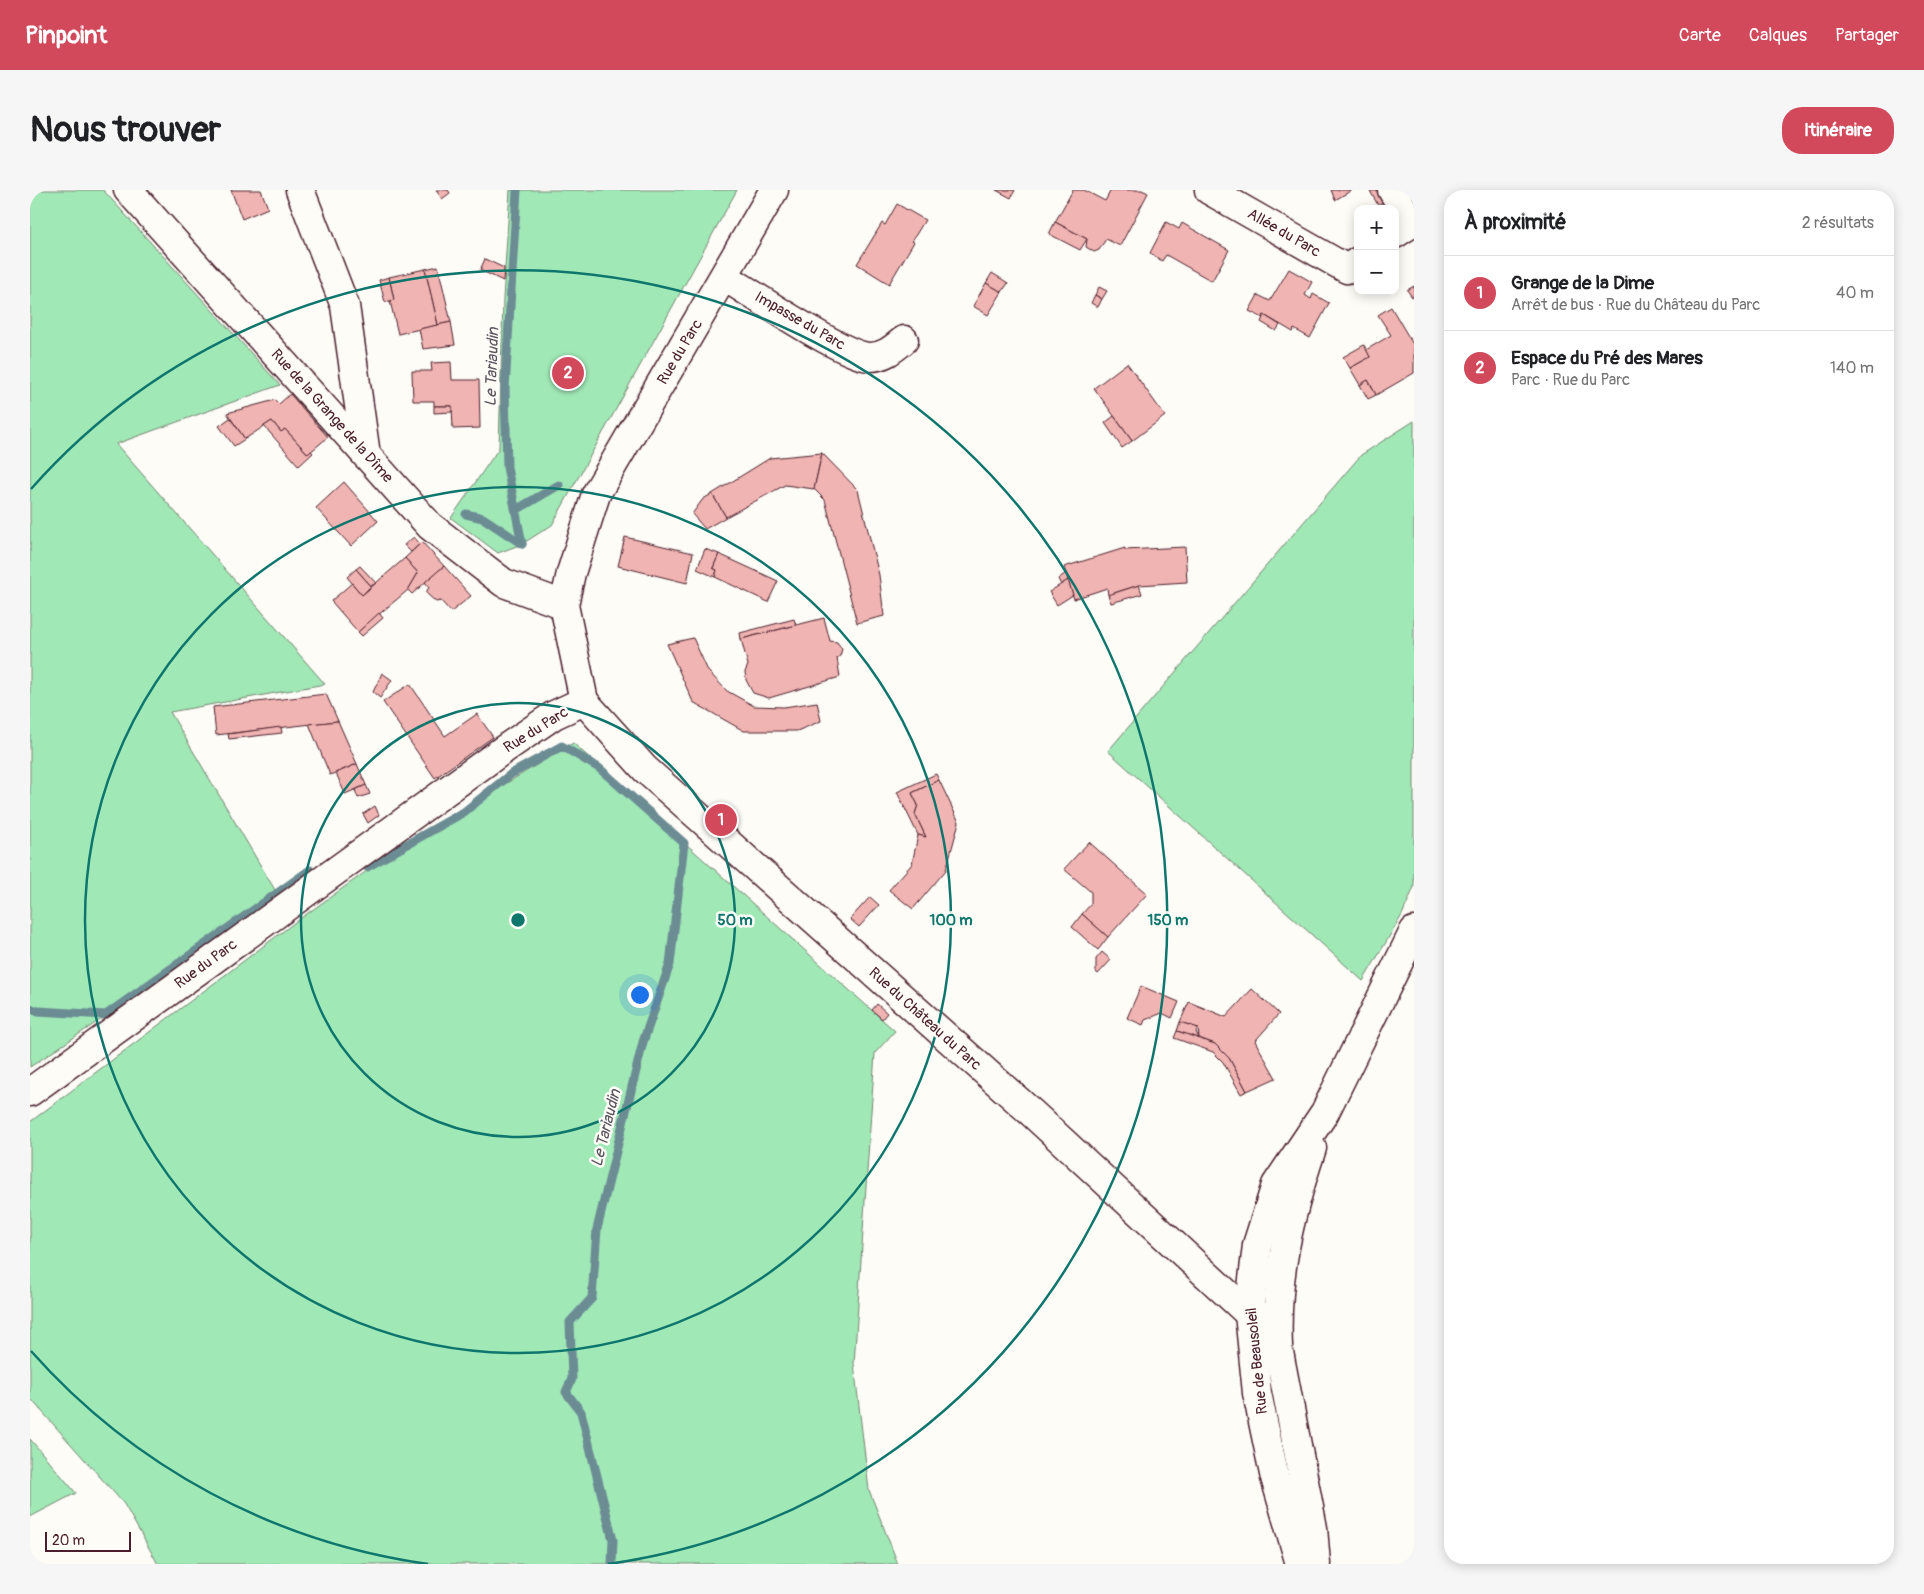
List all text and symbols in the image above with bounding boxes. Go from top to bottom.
text: Pinpoint [25,21,107,50]
text: Carte [1679,24,1721,47]
text: Calques [1749,24,1807,47]
text: Partager [1835,24,1899,47]
button: Itinéraire [1782,107,1894,154]
text: Nous trouver [30,108,221,152]
street label: Allée du Parc [1244,204,1324,262]
map controls [1354,205,1399,295]
button: + [1354,205,1399,250]
text: À proximité [1464,209,1567,236]
text: 2 résultats [1802,213,1874,233]
button: − [1354,250,1399,295]
text: Grange de la Dime [1511,271,1654,295]
text: 1 [1477,283,1483,303]
text: 40 m [1836,283,1874,303]
street label: Impasse du Parc [751,287,849,355]
text: Arrêt de bus · Rue du Château du Parc [1511,295,1760,315]
street label: Rue du Parc [653,316,707,388]
water label: Le Tariaudin [481,326,503,407]
street label: Rue de la Grange de la Dîme [267,345,398,487]
text: Espace du Pré des Mares [1511,346,1703,370]
pin: 2 [552,354,584,392]
text: 2 [1476,358,1484,378]
text: 140 m [1830,358,1874,378]
text: Parc · Rue du Parc [1511,370,1630,390]
street label: Rue du Parc [500,702,572,757]
pin: 1 [705,801,737,839]
centre of rings [509,911,527,929]
text: 50 m [718,911,752,930]
text: 100 m [930,911,972,930]
text: 150 m [1148,911,1188,930]
street label: Rue du Parc [171,935,241,993]
street label: Rue du Château du Parc [865,963,986,1075]
your location [627,982,653,1008]
water label: Le Tariaudin [587,1086,625,1169]
street label: Rue de Beausoleil [1242,1307,1272,1415]
scale bar [45,1529,131,1552]
text: 20 m [52,1532,85,1549]

